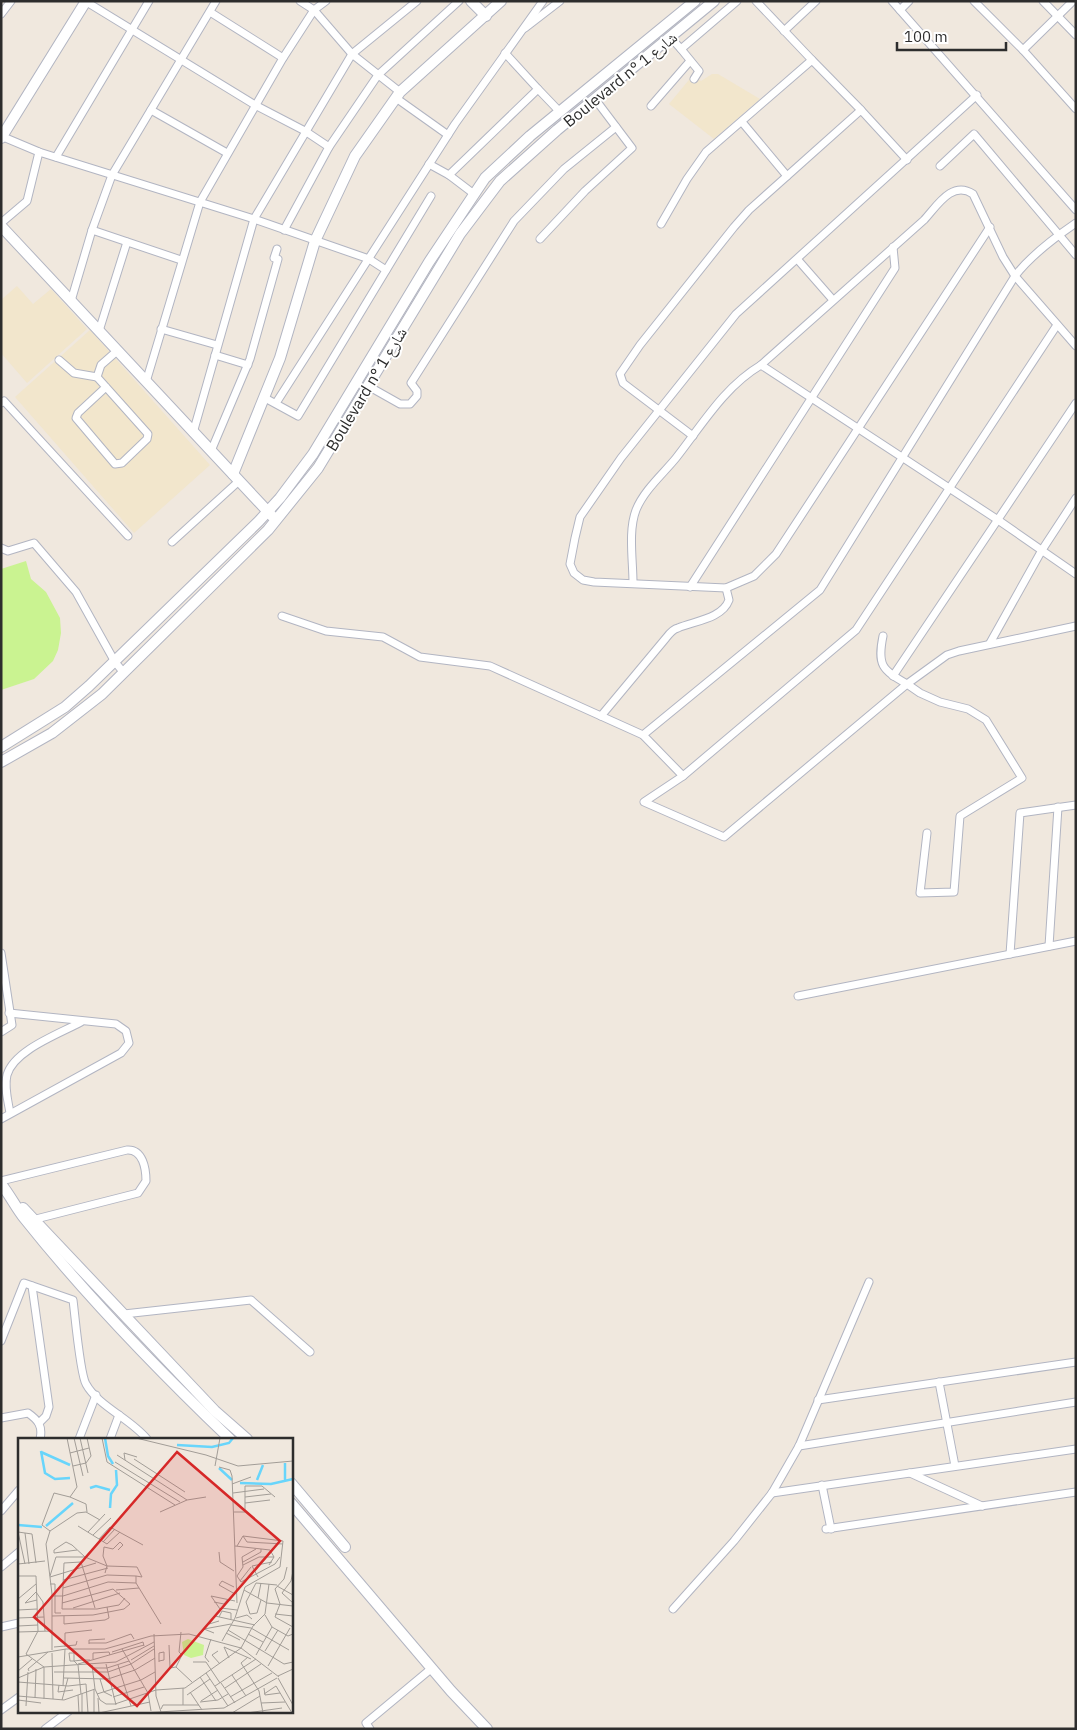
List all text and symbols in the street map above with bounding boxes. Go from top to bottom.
scale bar [897,20,1006,52]
street label: Boulevard n° شارع 1 [559,27,682,132]
text: 100 m [904,27,948,46]
street label: Boulevard n° شارع 1 [321,324,412,455]
inset map [18,1438,292,1712]

